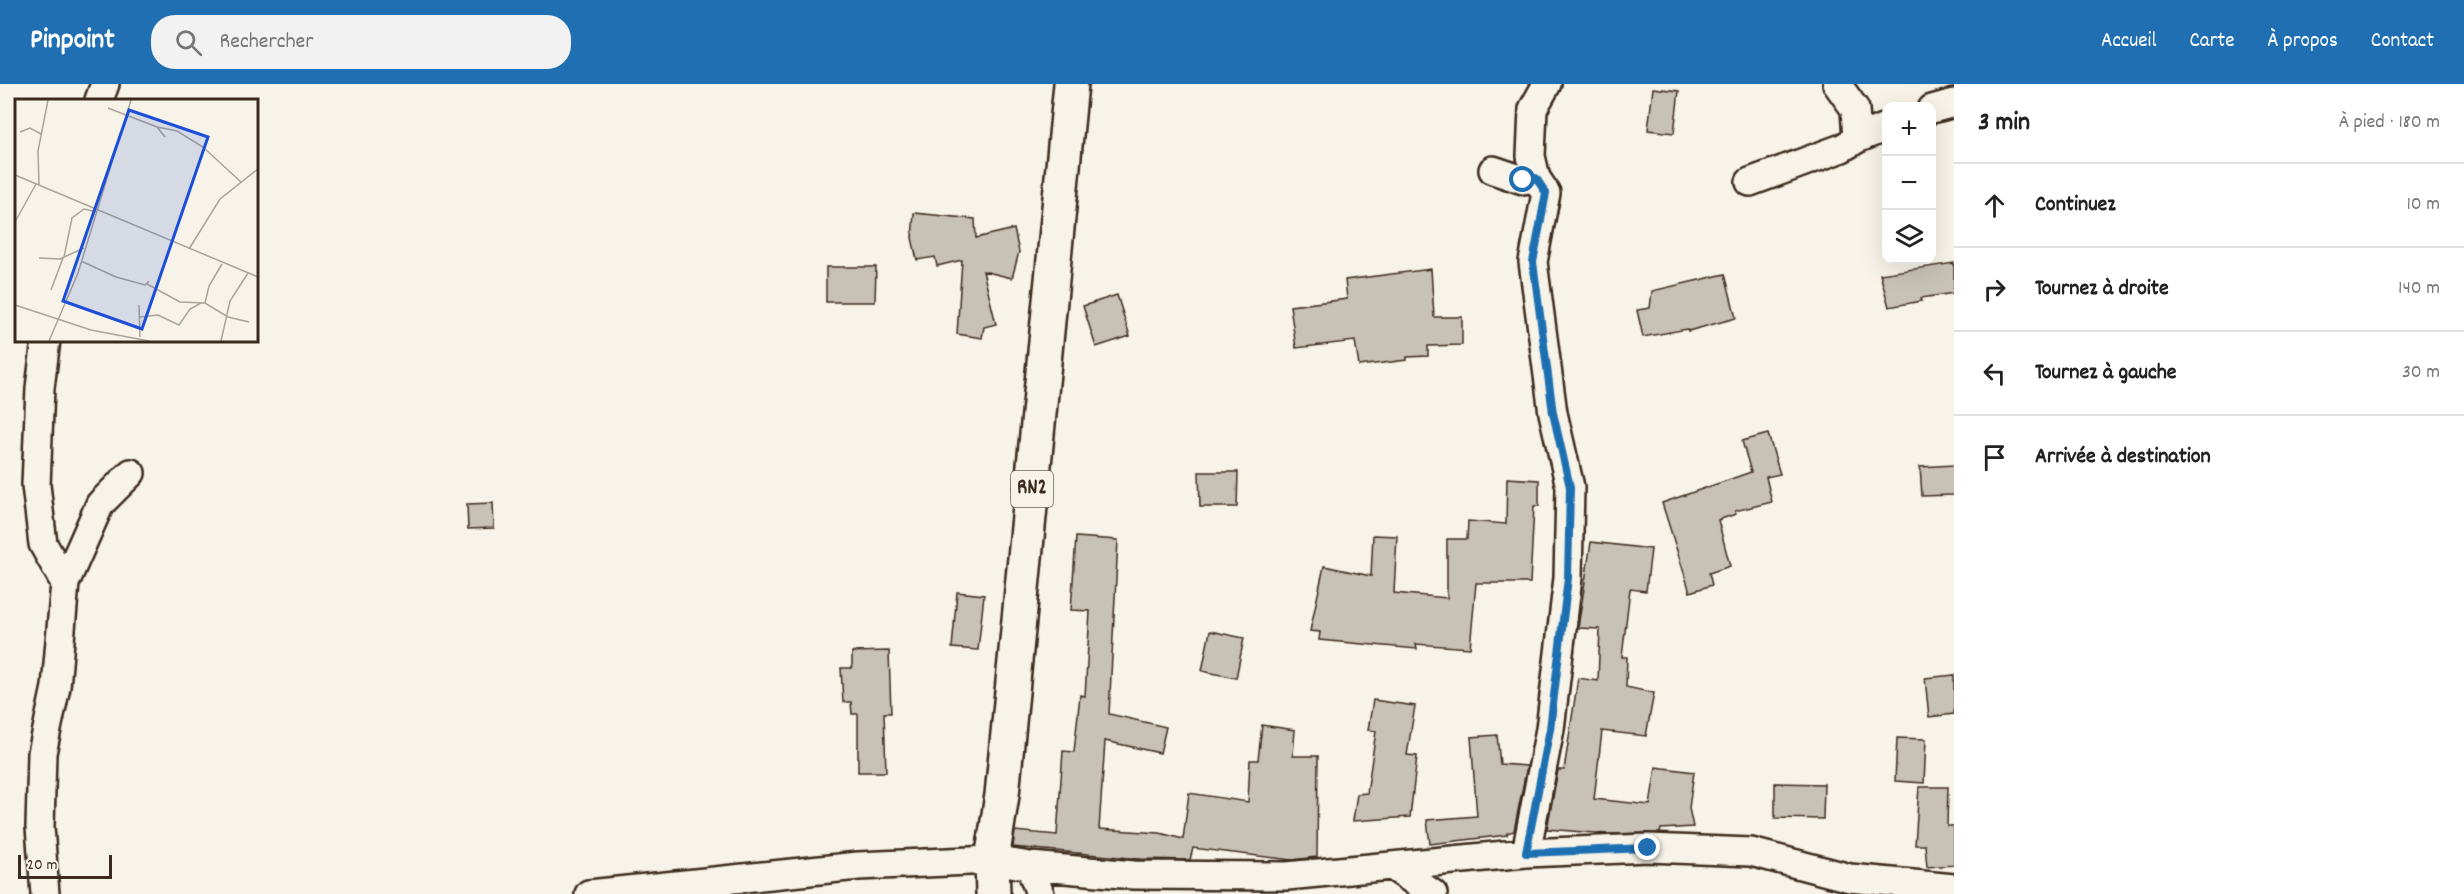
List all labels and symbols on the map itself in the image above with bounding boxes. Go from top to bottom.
inset map [15,99,258,342]
route start [1509,166,1535,192]
road number: RN2 [1011,471,1053,507]
route end [1634,834,1660,860]
scale bar [18,852,112,880]

